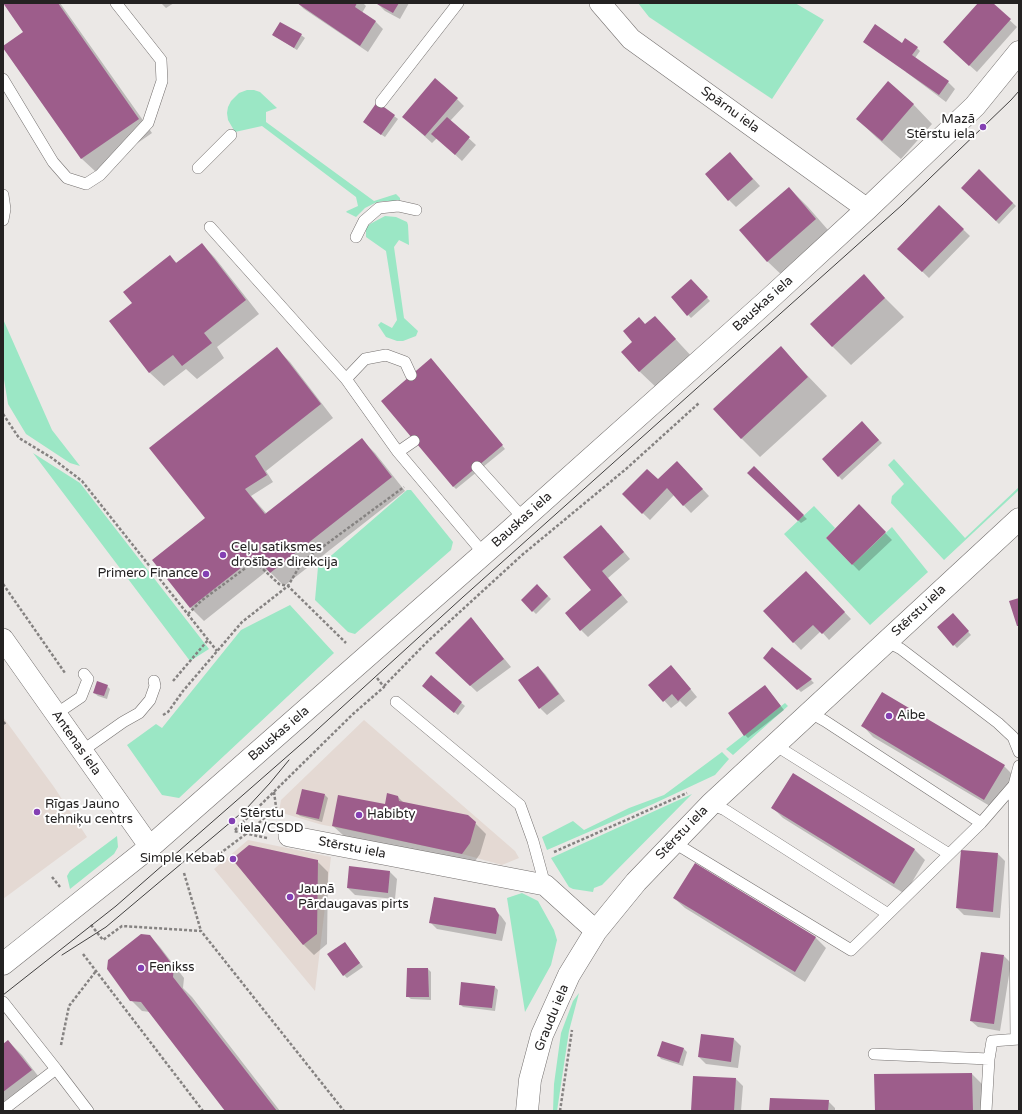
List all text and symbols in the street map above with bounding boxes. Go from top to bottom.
street label: Spārnu iela [698,84,762,136]
place label: Mazā Stērstu iela [906,112,975,143]
marker: Mazā Stērstu iela [978,122,988,132]
street label: Bauskas iela [730,273,796,335]
street label: Bauskas iela [489,489,555,551]
place label: Ceļu satiksmes drošības direkcija [231,540,338,571]
marker: Ceļu satiksmes drošības direkcija [218,550,228,560]
place label: Primero Finance [97,566,198,582]
marker: Primero Finance [201,569,211,579]
street label: Stērstu iela [889,582,949,640]
street label: Bauskas iela [245,703,313,765]
street label: Antenas iela [48,708,104,778]
place label: Aibe [897,708,925,724]
marker: Aibe [884,711,894,721]
place label: Rīgas Jauno tehniķu centrs [45,797,133,828]
street label: Stērstu iela [653,803,711,863]
place label: Stērstu iela/CSDD [240,806,303,837]
marker: Rīgas Jauno tehniķu centrs [32,807,42,817]
place label: Habibty [367,807,416,823]
marker: Habibty [354,810,364,820]
marker: Stērstu iela/CSDD [227,816,237,826]
street label: Stērstu iela [317,834,387,862]
place label: Simple Kebab [140,851,225,867]
marker: Simple Kebab [228,854,238,864]
place label: Jaunā Pārdaugavas pirts [298,882,409,913]
marker: Jaunā Pārdaugavas pirts [285,892,295,902]
place label: Fenikss [149,960,194,976]
marker: Fenikss [136,963,146,973]
street label: Graudu iela [532,982,572,1054]

